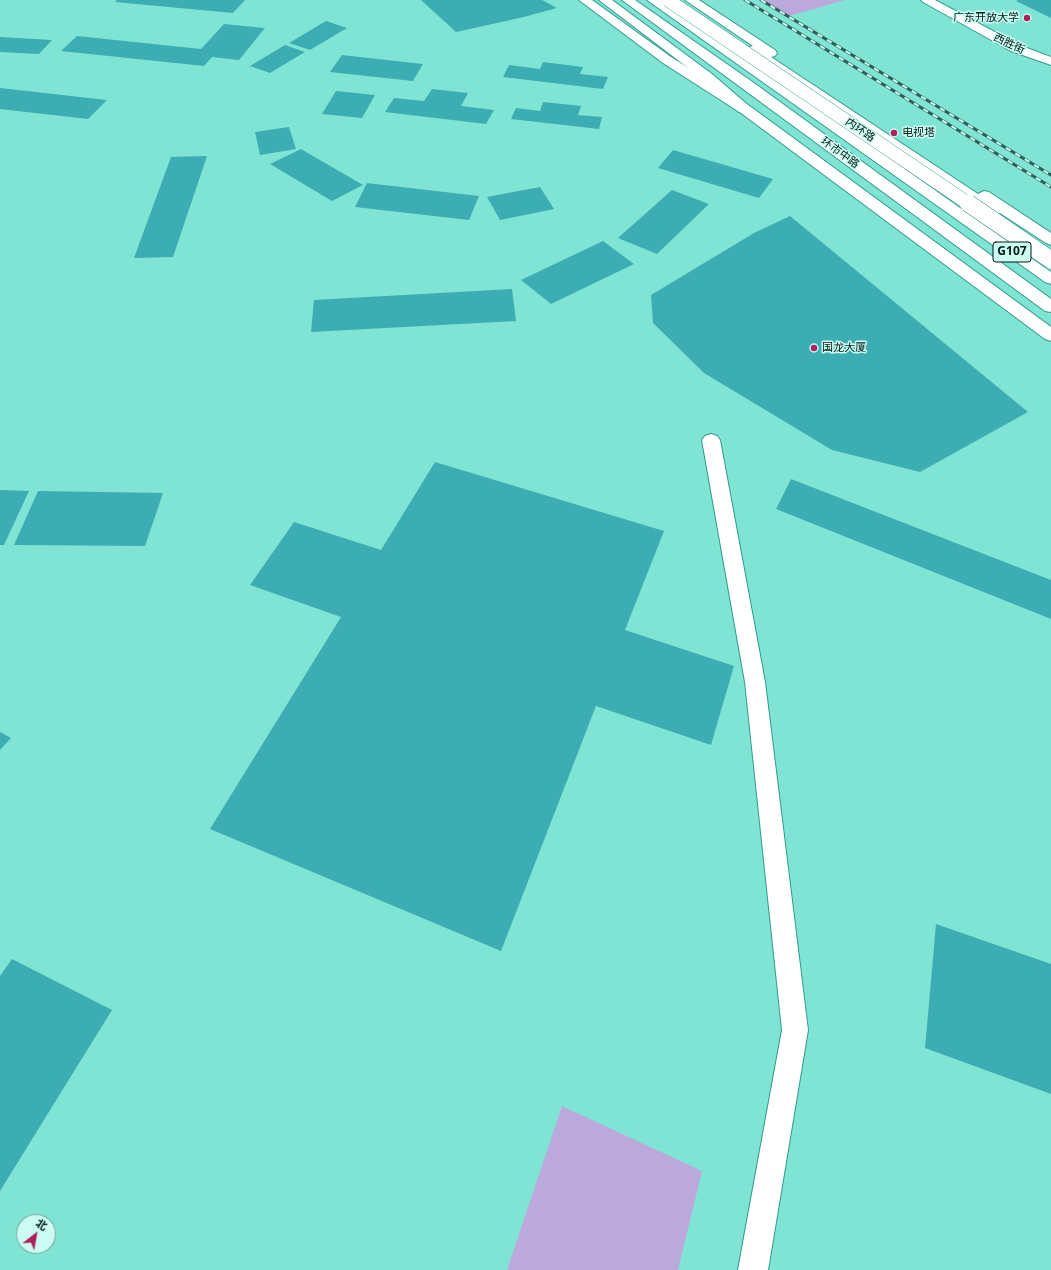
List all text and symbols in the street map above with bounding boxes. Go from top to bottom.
place label: 广东开放大学 [953,11,1019,25]
marker: 广东开放大学 [1022,13,1032,23]
street label: 西胜街 [991,31,1027,57]
street label: 内环路 [843,115,877,145]
place label: 电视塔 [902,126,935,140]
marker: 电视塔 [889,128,899,138]
street label: 环市中路 [818,135,862,171]
road number: G107 [993,242,1031,262]
place label: 国龙大厦 [822,341,866,355]
marker: 国龙大厦 [809,343,819,353]
north arrow [16,1214,56,1254]
text: 北 [33,1215,51,1233]

